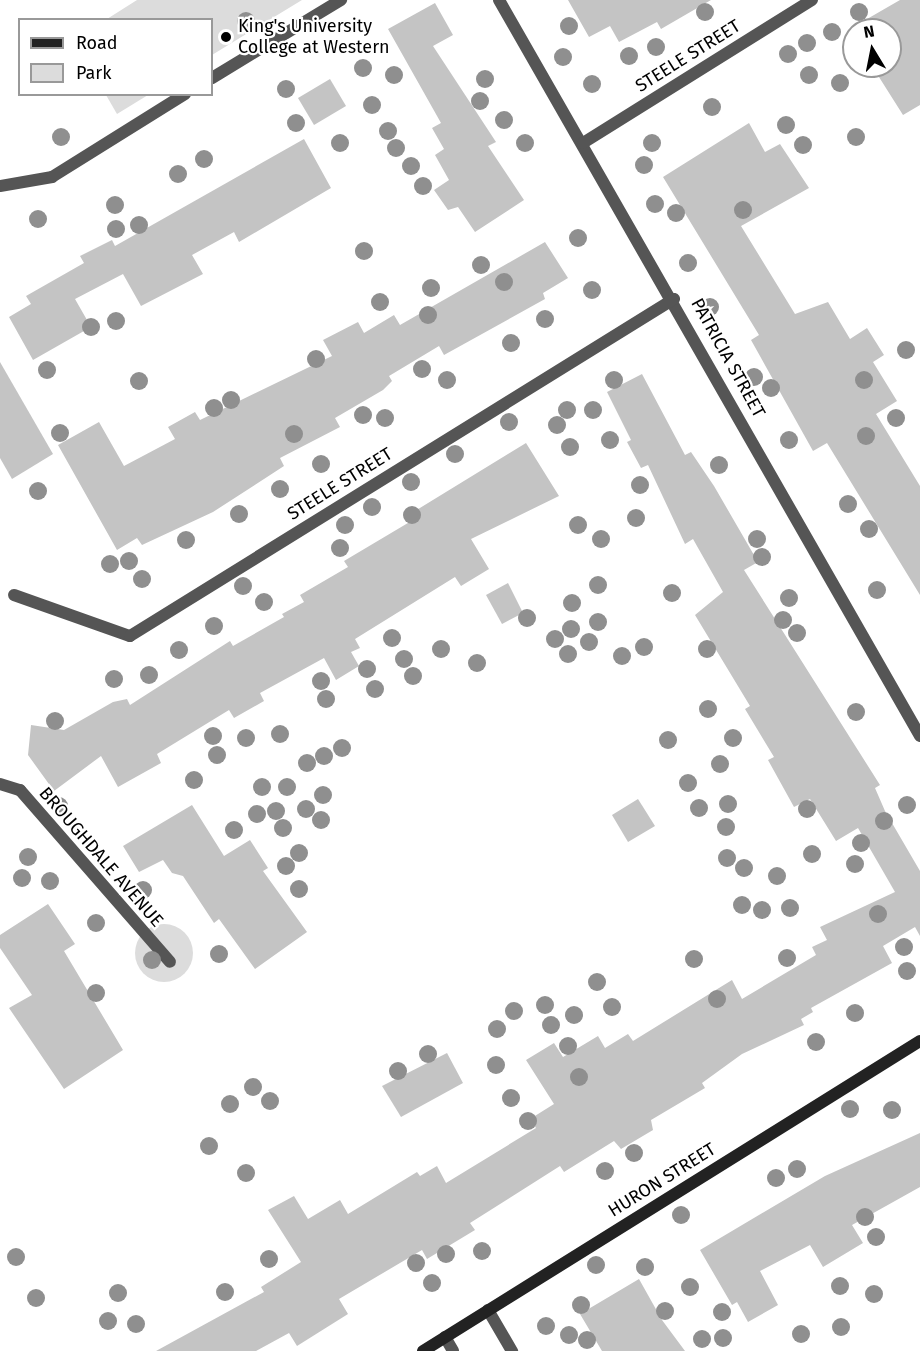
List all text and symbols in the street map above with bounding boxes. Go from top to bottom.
street label: STEELE STREET [632,15,744,97]
place label: King's University College at Western [238,16,390,58]
legend [18,18,213,96]
north arrow [842,18,902,78]
text: N [862,21,876,42]
marker: King's University College at Western [219,30,233,44]
text: Road [76,32,118,54]
text: Park [76,62,111,84]
street label: PATRICIA STREET [686,295,770,421]
street label: STEELE STREET [284,443,396,525]
street label: BROUGHDALE AVENUE [34,783,168,931]
street label: HURON STREET [604,1138,720,1222]

